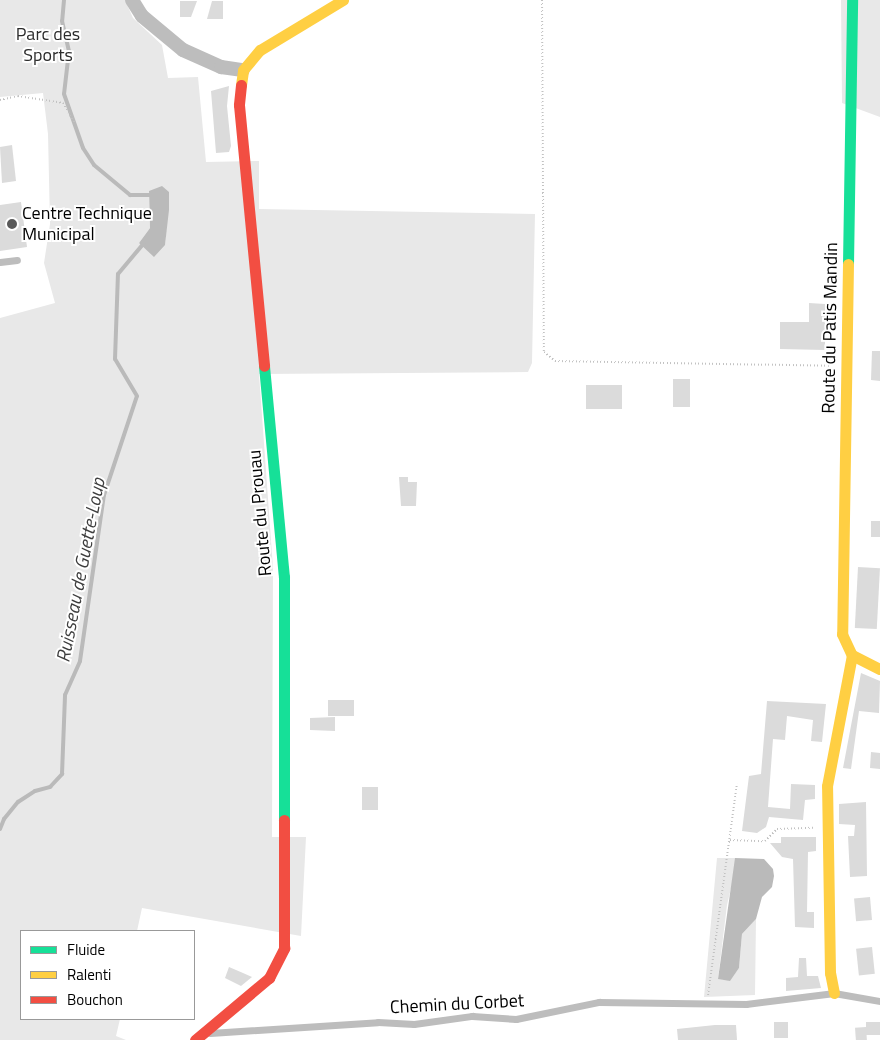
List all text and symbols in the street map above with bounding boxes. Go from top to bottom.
park label: Parc des Sports [16,24,80,66]
place label: Centre Technique Municipal [22,203,152,245]
marker: Centre Technique Municipal [6,218,18,230]
street label: Route du Patis Mandin [818,242,842,414]
street label: Route du Prouau [244,449,276,577]
water label: Ruisseau de Guette-Loup [51,476,109,664]
legend [20,930,195,1020]
text: Fluide [67,938,105,961]
text: Ralenti [67,963,111,986]
text: Bouchon [67,988,123,1011]
street label: Chemin du Corbet [389,990,525,1018]

